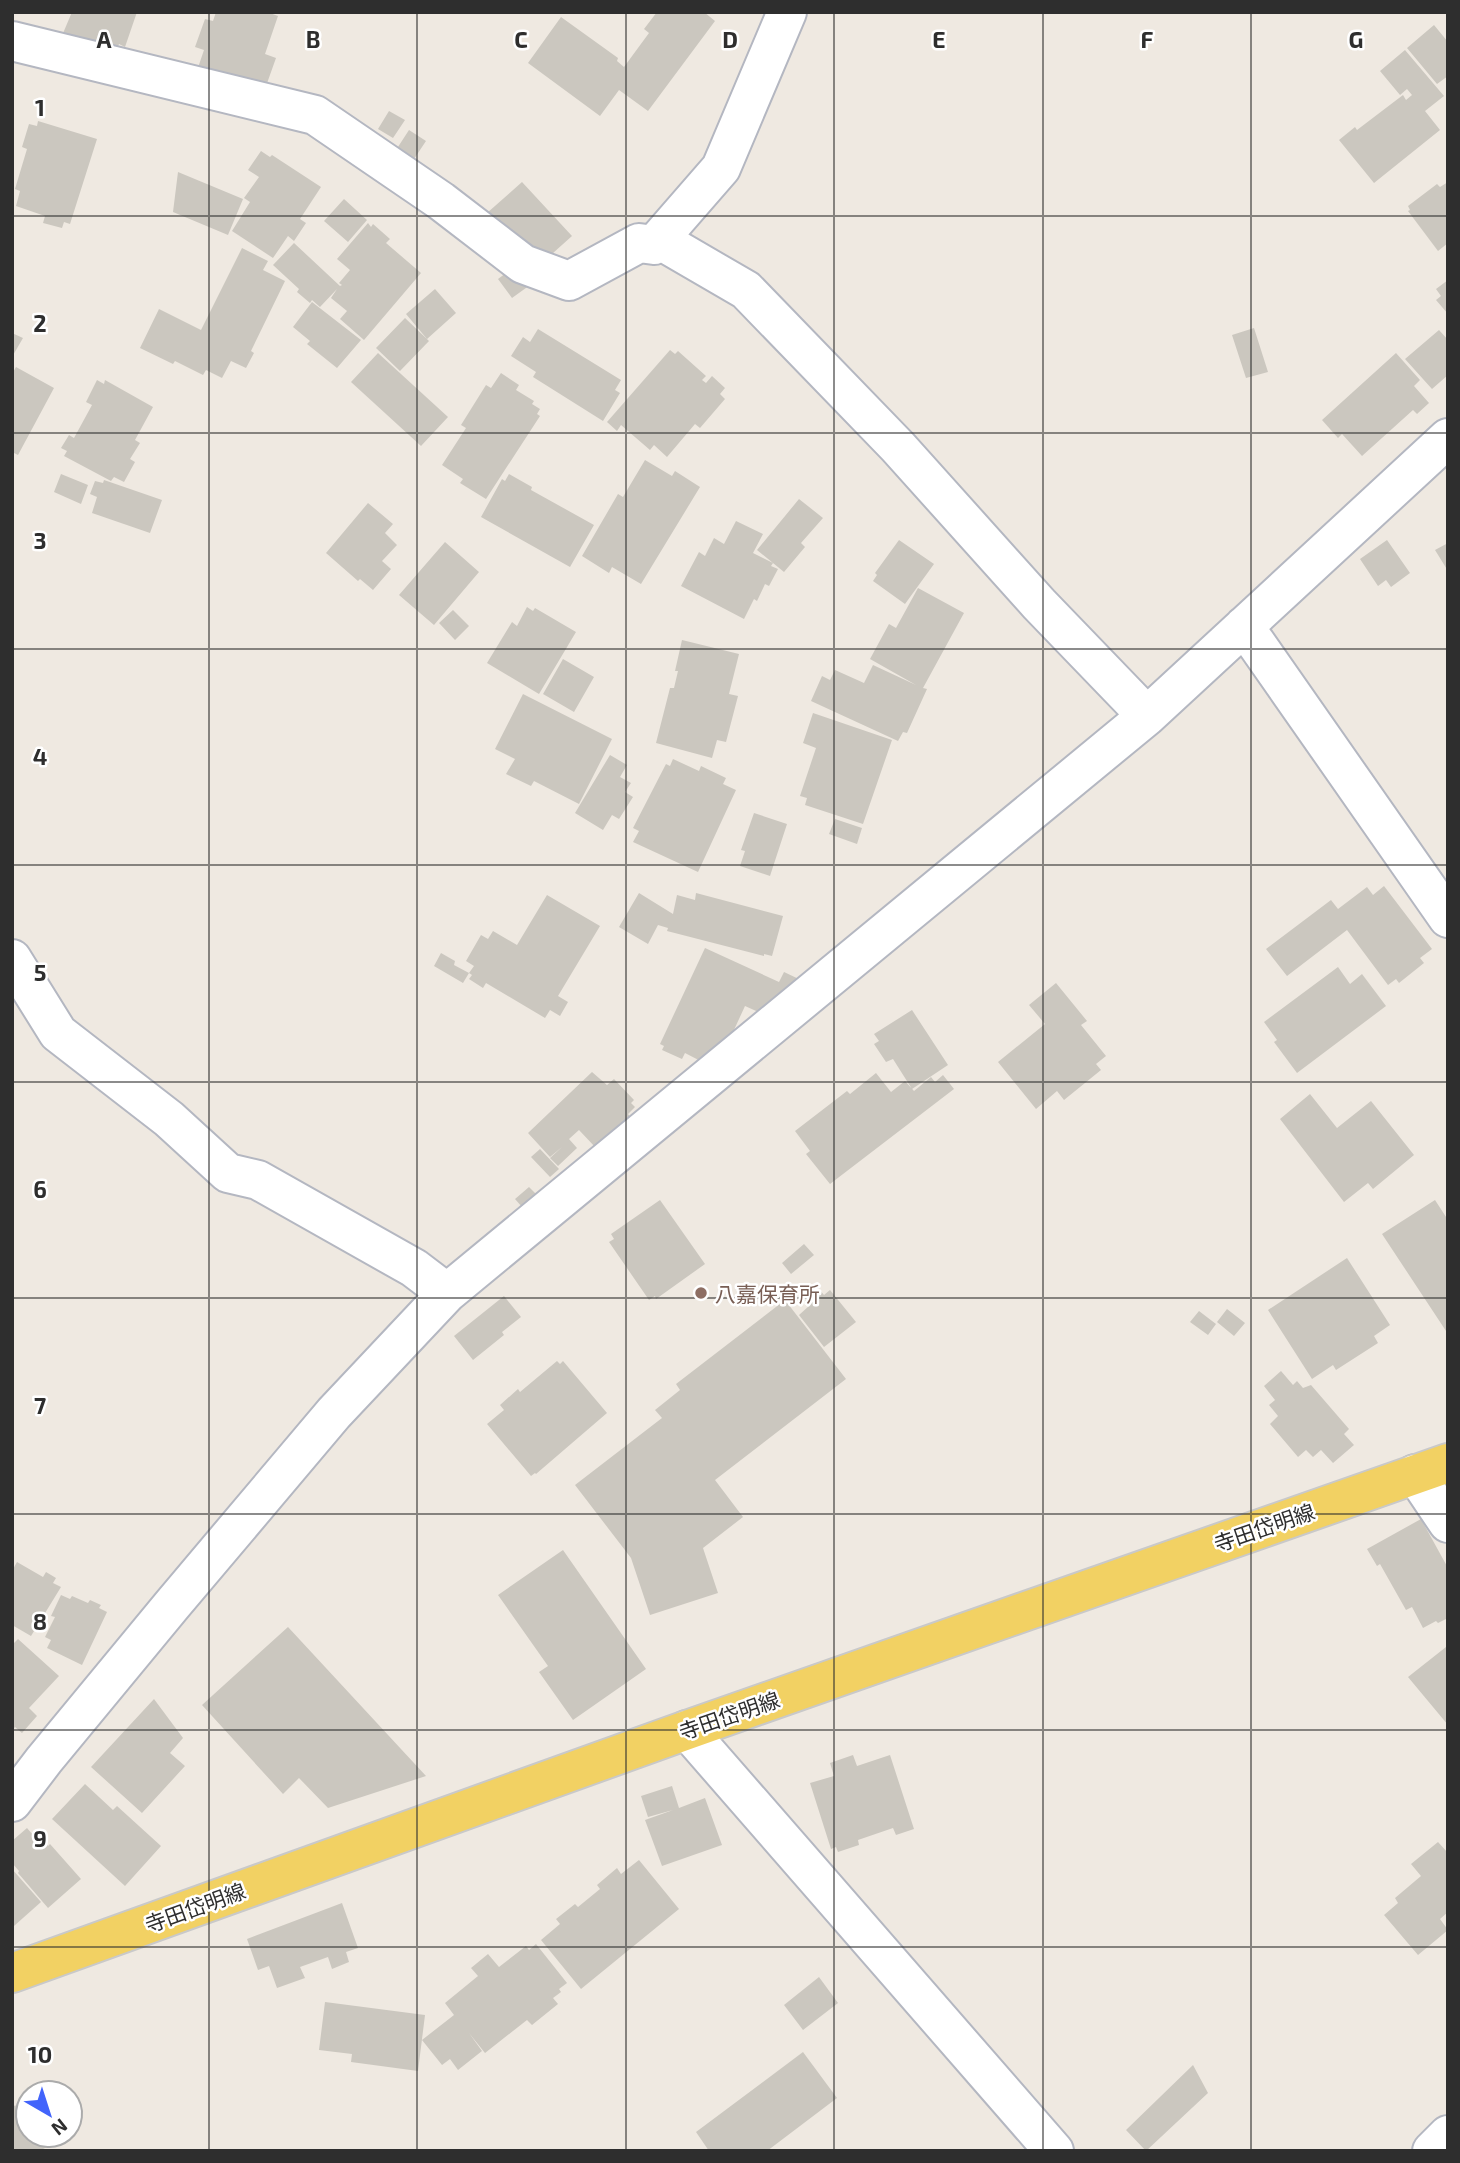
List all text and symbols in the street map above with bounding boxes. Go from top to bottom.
text: A [96,25,112,53]
text: B [306,25,320,53]
text: C [514,25,528,53]
text: D [722,25,738,53]
text: E [932,25,946,53]
text: F [1141,25,1154,53]
text: G [1349,25,1363,53]
text: 1 [35,93,45,121]
text: 2 [33,309,47,337]
text: 3 [33,526,47,554]
text: 4 [33,742,47,770]
text: 5 [34,958,46,986]
text: 6 [33,1175,47,1203]
place label: 八嘉保育所 [715,1281,820,1306]
marker: 八嘉保育所 [693,1285,709,1301]
text: 7 [34,1391,46,1419]
street label: 寺田岱明線 [1210,1498,1318,1556]
text: 8 [33,1607,47,1635]
street label: 寺田岱明線 [675,1686,783,1744]
text: 9 [33,1824,47,1852]
street label: 寺田岱明線 [141,1877,249,1937]
text: 10 [28,2040,52,2068]
north arrow [14,2079,84,2149]
text: N [47,2114,73,2141]

